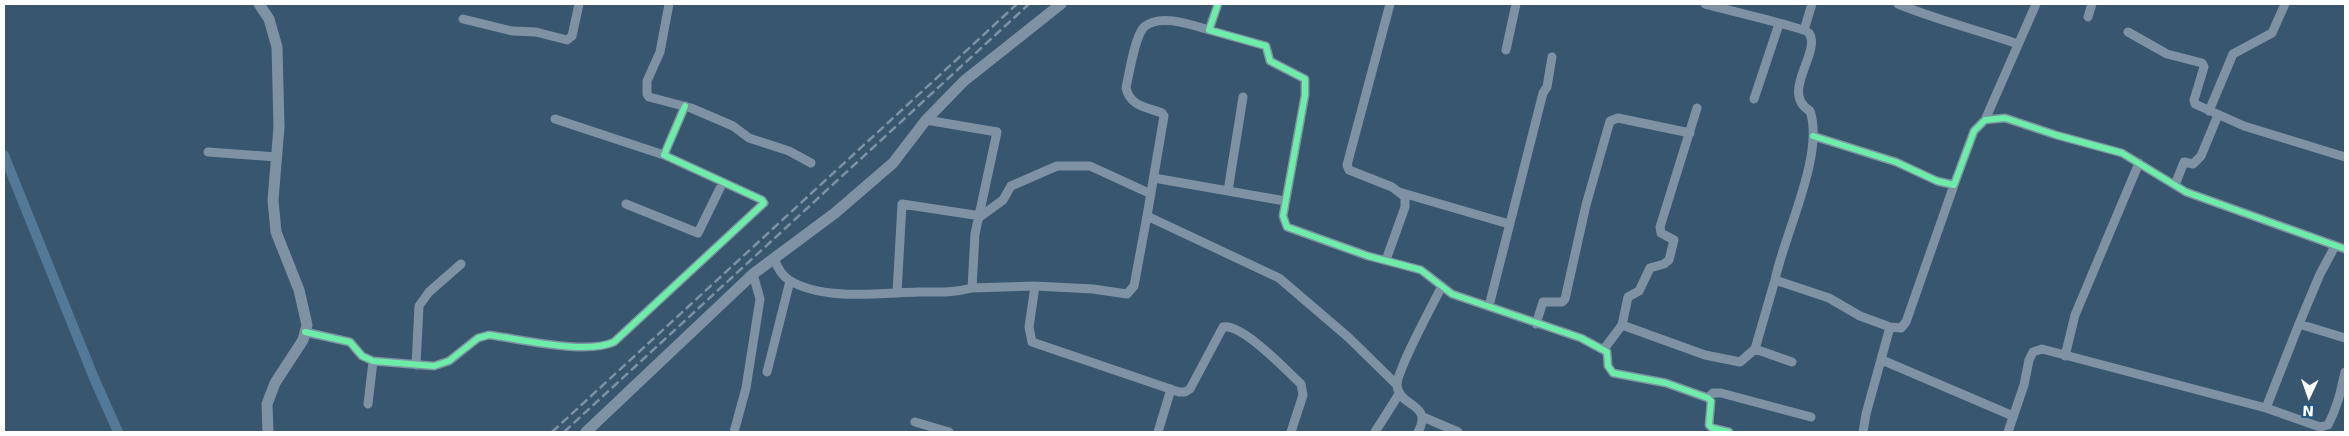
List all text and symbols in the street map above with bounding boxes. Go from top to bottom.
north arrow [2284,371,2334,421]
text: N [2302,403,2314,419]

